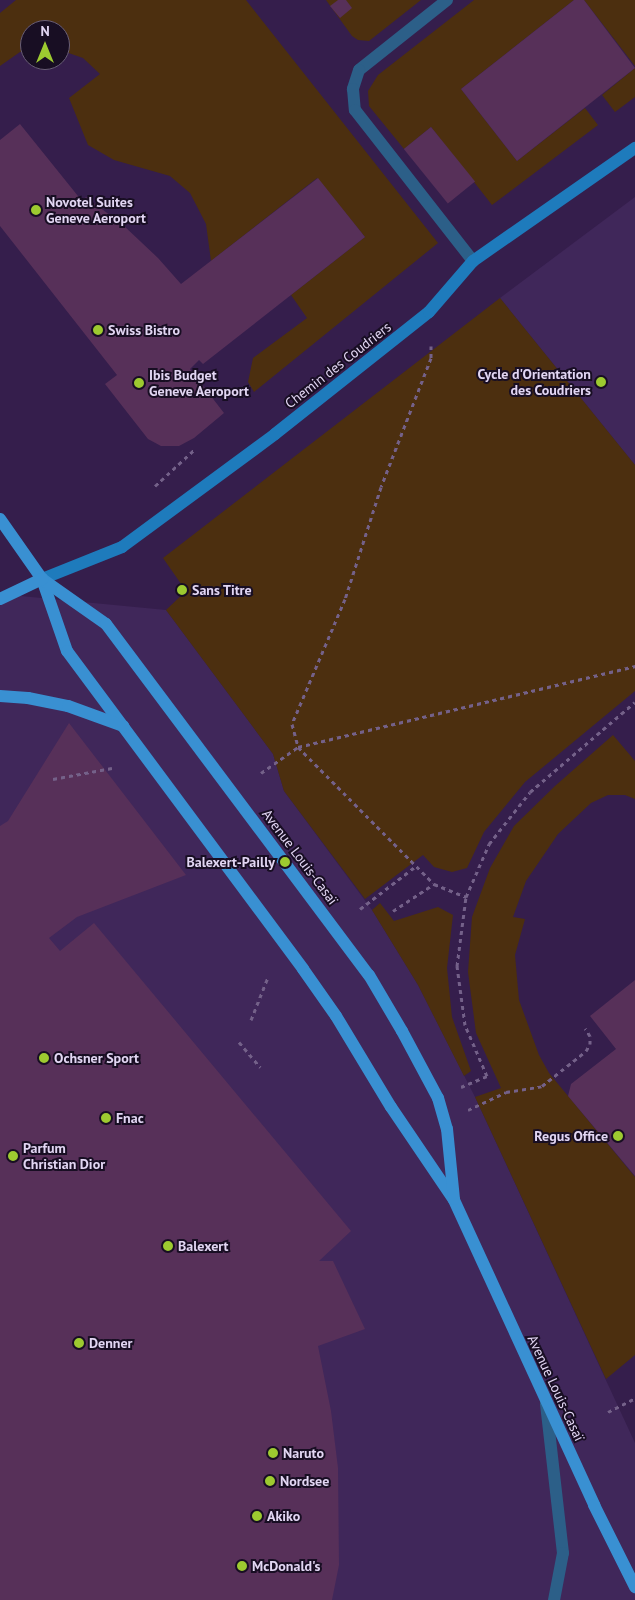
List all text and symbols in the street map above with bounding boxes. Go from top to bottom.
north arrow [20,20,70,70]
text: N [40,22,50,40]
place label: Novotel Suites Geneve Aeroport [46,194,146,226]
marker: Novotel Suites Geneve Aeroport [30,204,42,216]
street label: Chemin des Coudriers [282,318,394,412]
place label: Swiss Bistro [108,322,180,338]
marker: Swiss Bistro [92,324,104,336]
place label: Cycle d'Orientation des Coudriers [478,366,591,398]
place label: Ibis Budget Geneve Aeroport [149,367,249,400]
marker: Cycle d'Orientation des Coudriers [595,376,607,388]
marker: Ibis Budget Geneve Aeroport [133,377,145,389]
place label: Sans Titre [192,582,252,598]
marker: Sans Titre [176,584,188,596]
street label: Avenue Louis-Casaï [259,806,341,908]
place label: Balexert-Pailly [186,854,275,870]
marker: Balexert-Pailly [279,856,291,868]
place label: Ochsner Sport [54,1050,139,1066]
marker: Ochsner Sport [38,1052,50,1064]
place label: Fnac [116,1110,144,1126]
marker: Fnac [100,1112,112,1124]
place label: Regus Office [534,1128,608,1144]
marker: Regus Office [612,1130,624,1142]
place label: Parfum Christian Dior [23,1140,105,1172]
marker: Parfum Christian Dior [7,1150,19,1162]
place label: Balexert [178,1238,228,1254]
marker: Balexert [162,1240,174,1252]
street label: Avenue Louis-Casaï [524,1332,588,1444]
place label: Denner [89,1335,132,1351]
marker: Denner [73,1337,85,1349]
place label: Naruto [283,1445,324,1461]
marker: Naruto [267,1447,279,1459]
place label: Nordsee [280,1473,329,1489]
marker: Nordsee [264,1475,276,1487]
place label: Akiko [267,1508,300,1524]
marker: Akiko [251,1510,263,1522]
place label: McDonald's [252,1558,321,1574]
marker: McDonald's [236,1560,248,1572]

